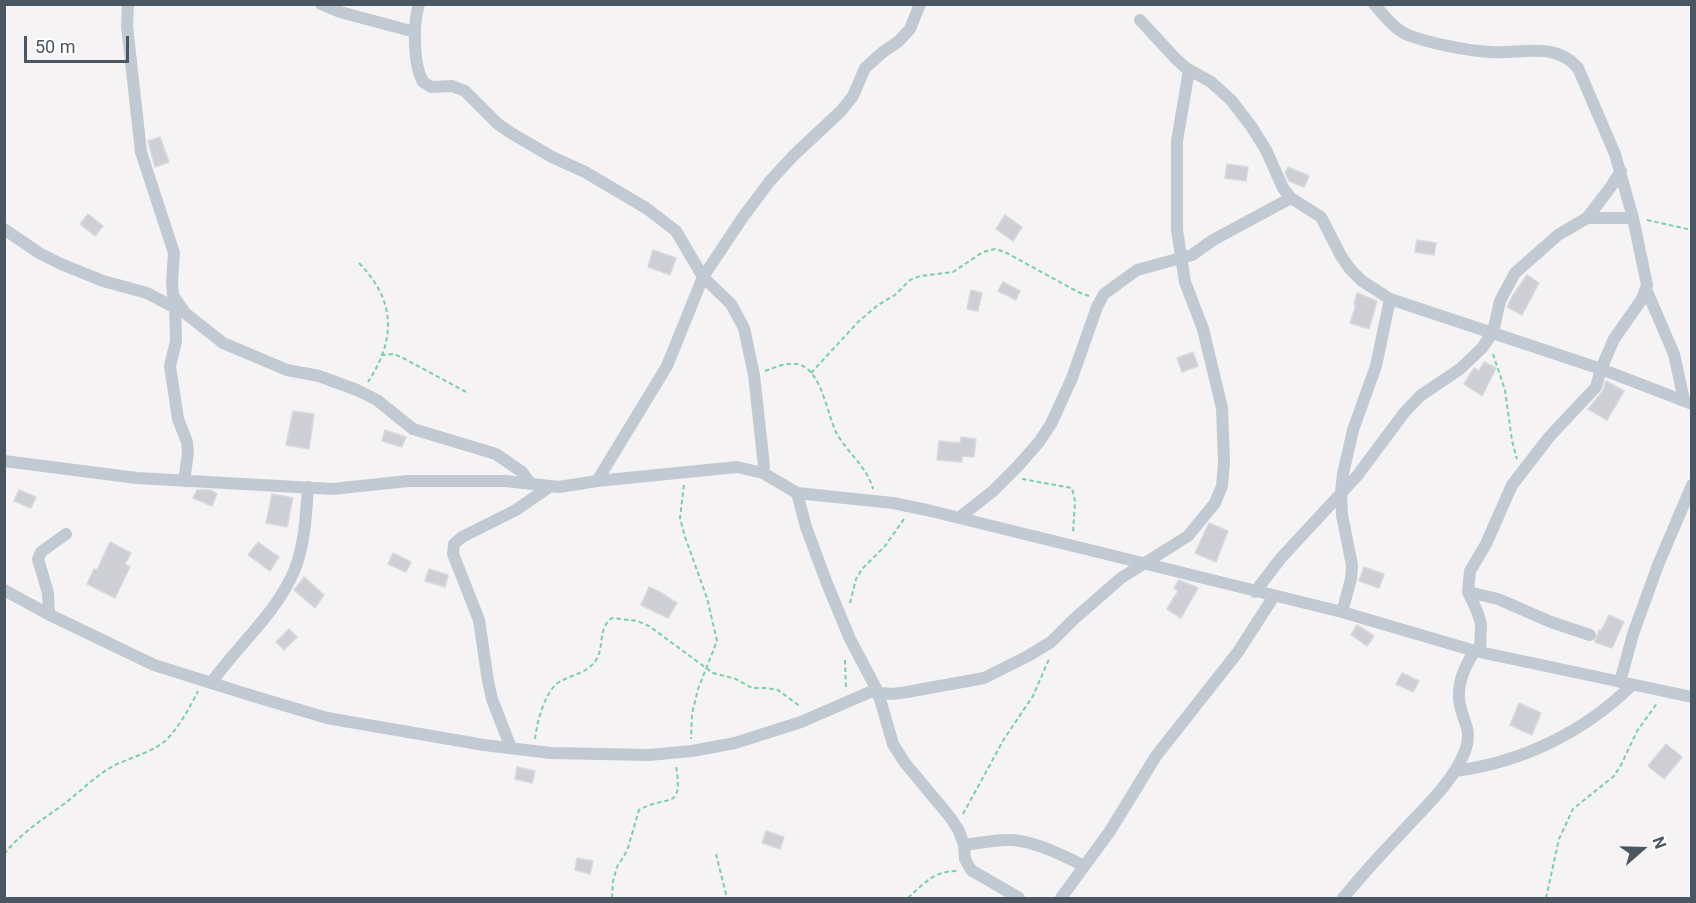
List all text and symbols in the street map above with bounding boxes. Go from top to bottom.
scale bar [27,24,132,62]
text: 50 m [35,36,75,57]
north arrow [1612,819,1672,879]
text: N [1649,834,1670,851]

